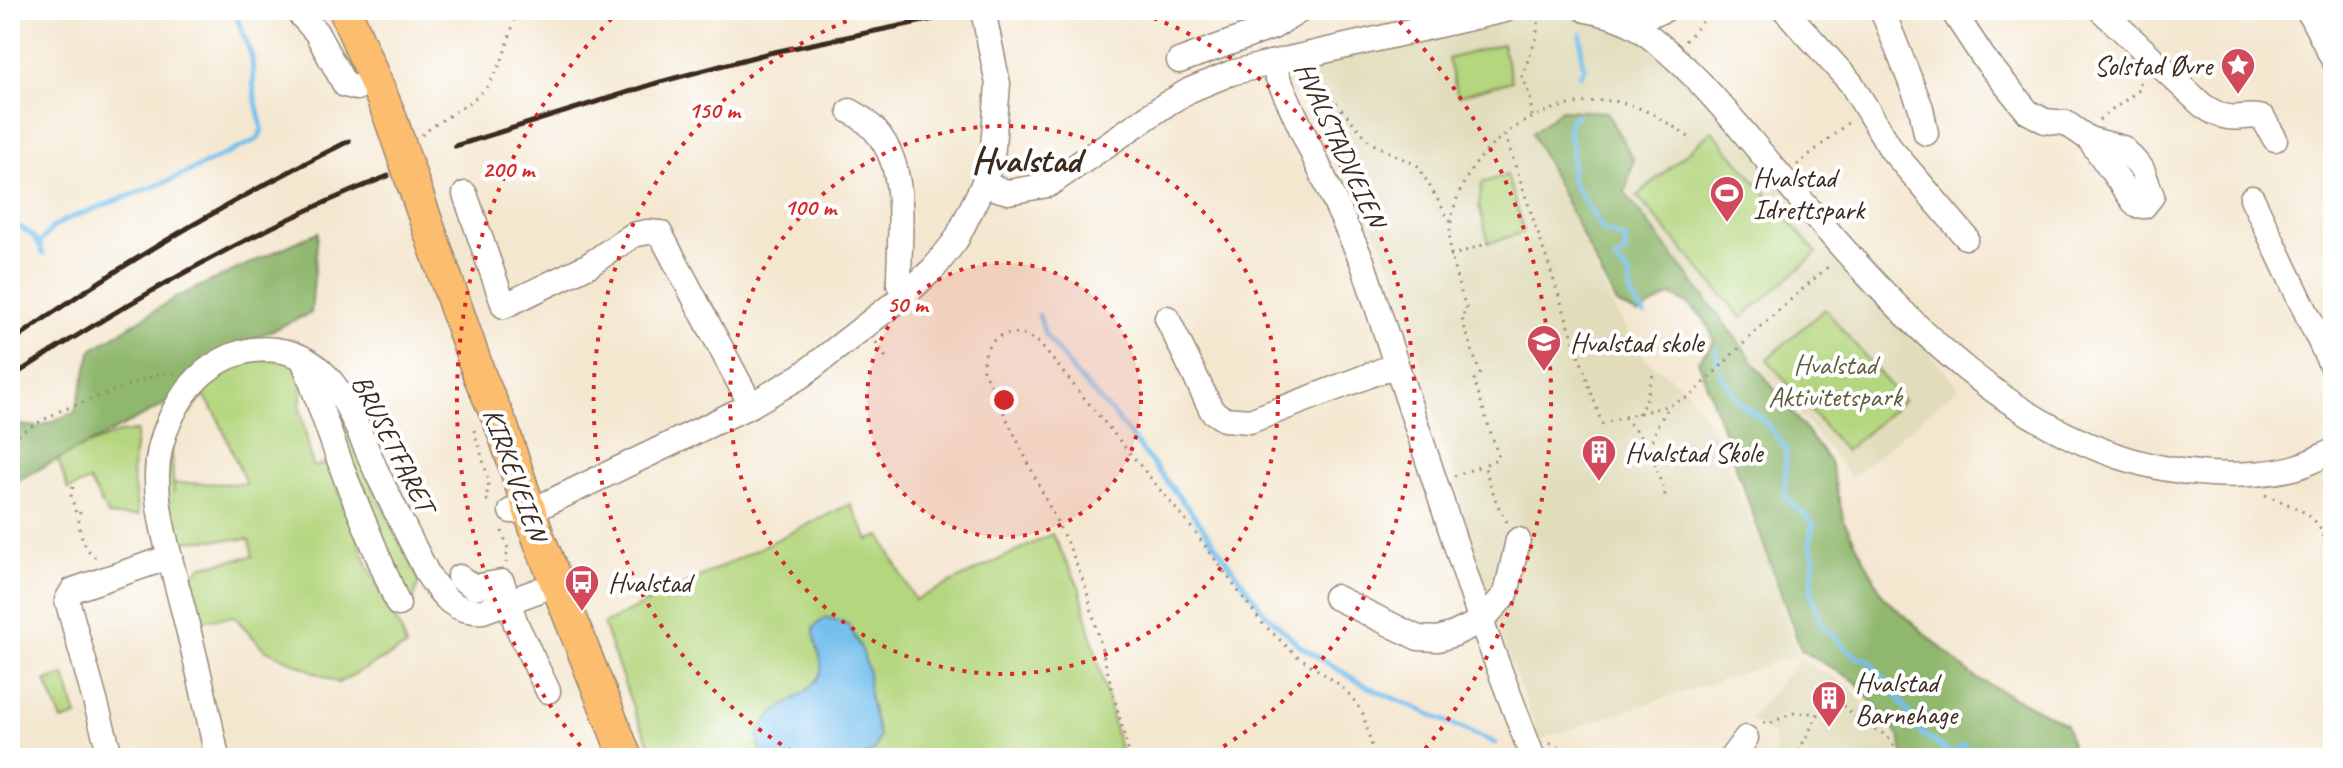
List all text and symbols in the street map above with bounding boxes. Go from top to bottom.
place icon: Solstad Øvre [2219,46,2257,96]
place label: Solstad Øvre [2094,48,2214,83]
street label: HVALSTADVEIEN [1287,56,1396,236]
text: 150 m [688,95,742,125]
district label: Hvalstad [972,137,1087,183]
text: 200 m [482,154,536,184]
place label: Hvalstad Idrettspark [1753,160,1866,227]
sports icon: Hvalstad Idrettspark [1708,174,1746,224]
text: 100 m [784,192,838,222]
text: 50 m [887,289,930,319]
school or university icon: Hvalstad skole [1525,323,1563,373]
place label: Hvalstad skole [1570,325,1705,360]
park label: Hvalstad Aktivitetspark [1768,347,1904,414]
street label: BRUSETFARET [344,369,446,523]
centre of rings [990,386,1018,414]
street label: KIRKEVEIEN [475,403,557,549]
building icon: Hvalstad Skole [1580,433,1618,483]
place label: Hvalstad Skole [1625,435,1764,470]
bus stop icon: Hvalstad [563,563,601,613]
place label: Hvalstad [608,565,695,600]
place label: Hvalstad Barnehage [1855,665,1959,732]
building icon: Hvalstad Barnehage [1810,679,1848,729]

